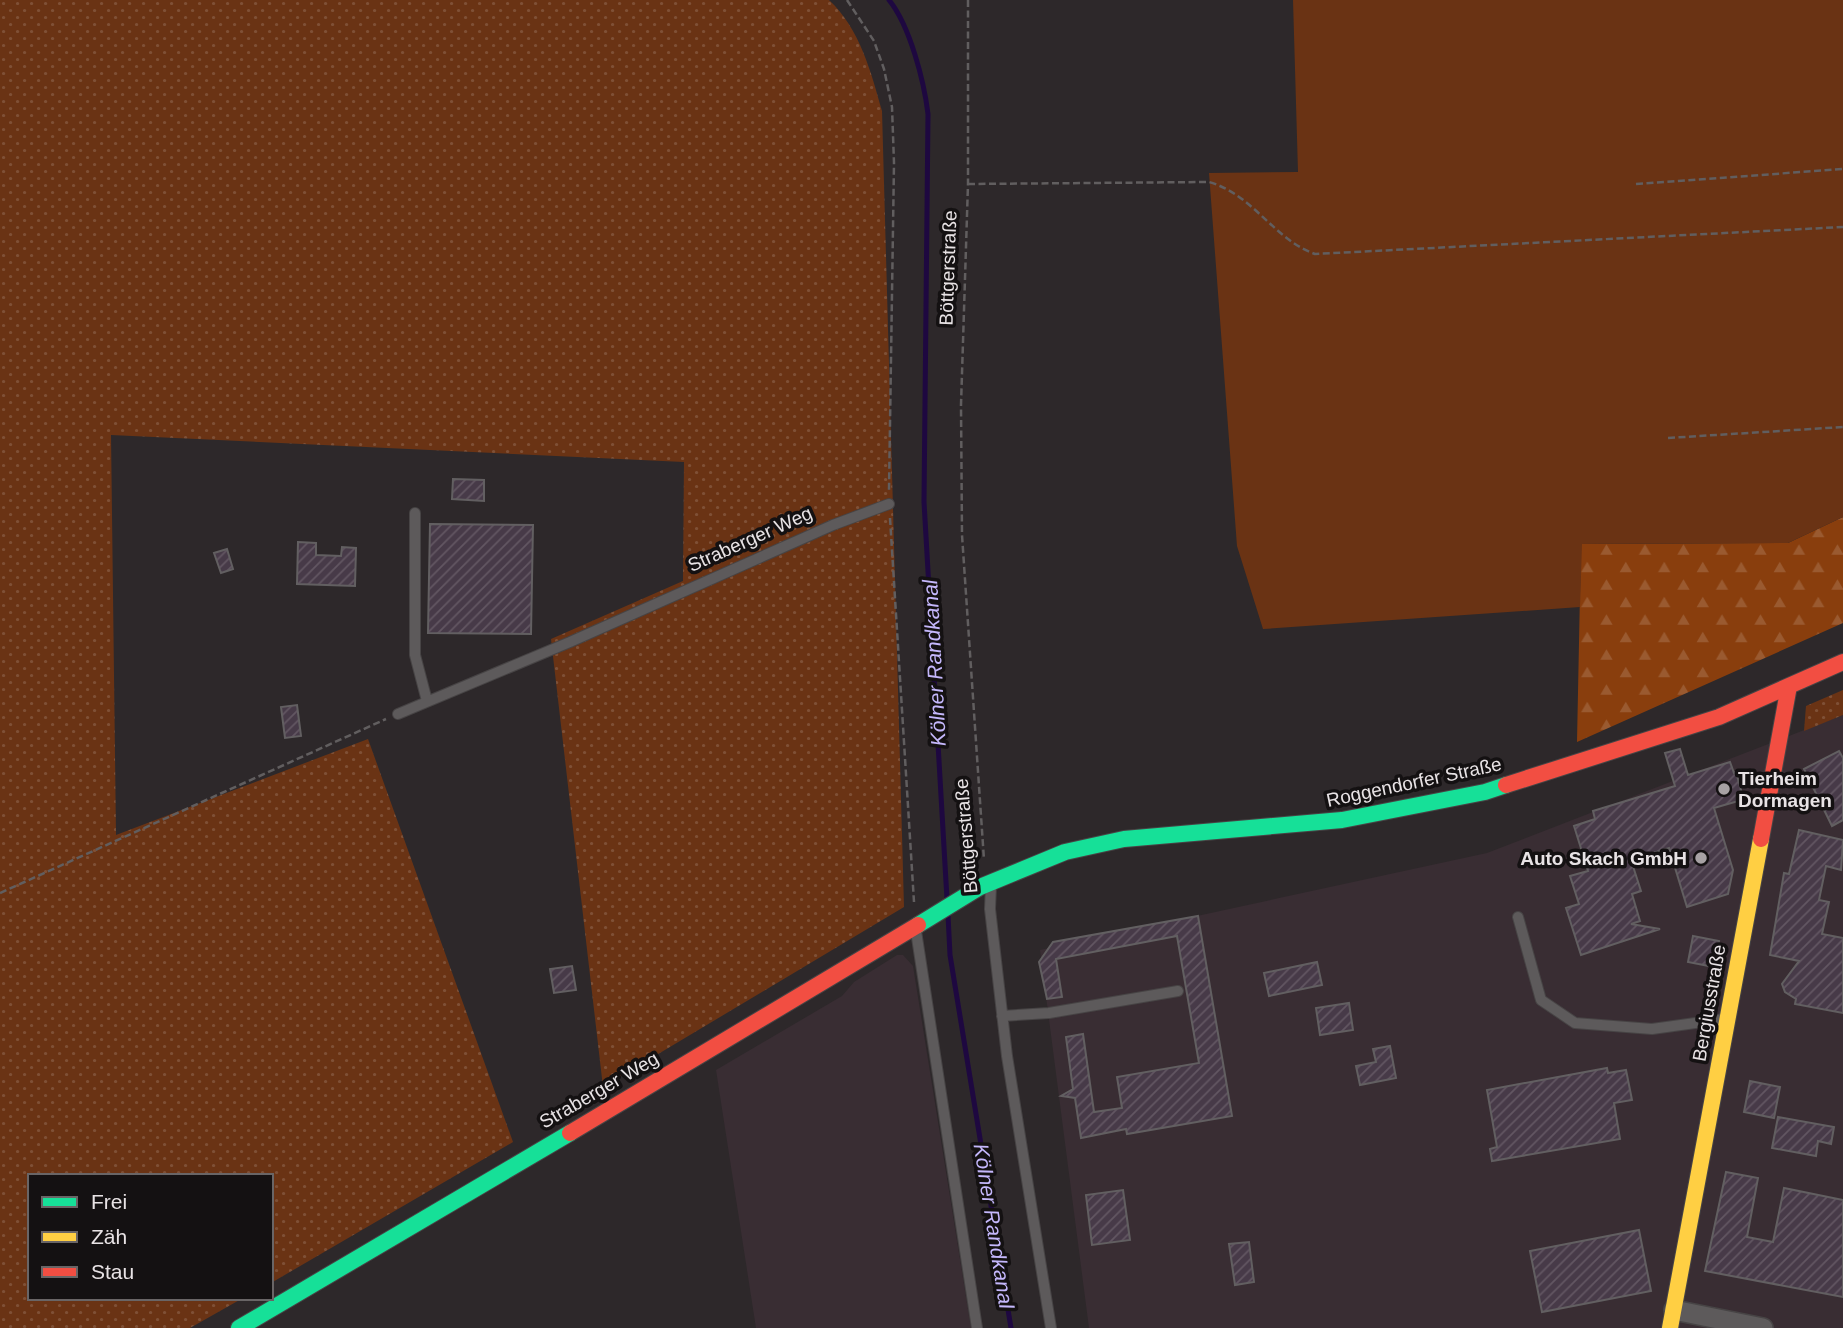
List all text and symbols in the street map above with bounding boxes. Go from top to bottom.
street label: Böttgerstraße [935,210,961,326]
street label: Straberger Weg [685,502,815,576]
water label: Kölner Randkanal [918,578,950,747]
street label: Roggendorfer Straße [1325,753,1503,811]
place label: Tierheim Dormagen [1738,768,1832,811]
street label: Böttgerstraße [951,778,981,894]
marker: Tierheim Dormagen [1716,781,1732,797]
place label: Auto Skach GmbH [1520,848,1687,869]
marker: Auto Skach GmbH [1693,850,1709,866]
street label: Bergiusstraße [1688,943,1730,1063]
street label: Straberger Weg [536,1047,662,1133]
water label: Kölner Randkanal [970,1142,1019,1312]
legend [28,1174,273,1300]
text: Frei [91,1190,127,1213]
text: Zäh [91,1225,127,1248]
text: Stau [91,1260,134,1283]

